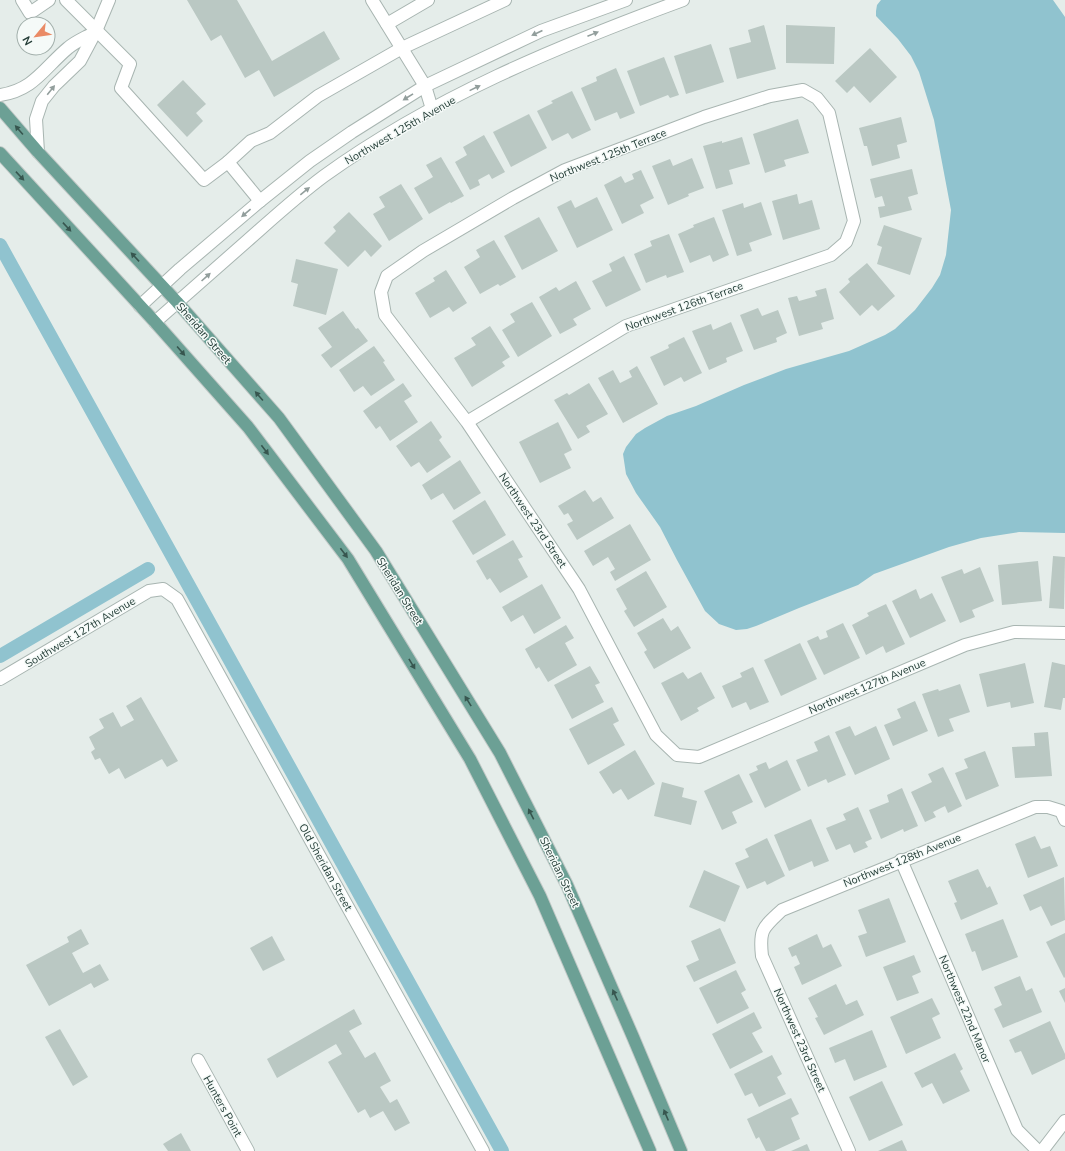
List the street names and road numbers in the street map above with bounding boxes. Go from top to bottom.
street label: Northwest 125th Avenue [342,92,459,168]
street label: Northwest 125th Terrace [548,125,669,186]
street label: Northwest 126th Terrace [623,278,745,335]
street label: Sheridan Street [173,299,235,367]
street label: Northwest 23rd Street [495,470,570,571]
street label: Sheridan Street [373,555,426,628]
street label: Southwest 127th Avenue [22,593,138,671]
street label: Northwest 127th Avenue [806,655,928,718]
street label: Old Sheridan Street [295,821,356,914]
street label: Northwest 128th Avenue [841,830,963,891]
street label: Sheridan Street [536,834,583,910]
street label: Northwest 22nd Manor [935,953,994,1065]
street label: Northwest 23rd Street [770,986,829,1094]
street label: Hunters Point [200,1073,246,1140]

